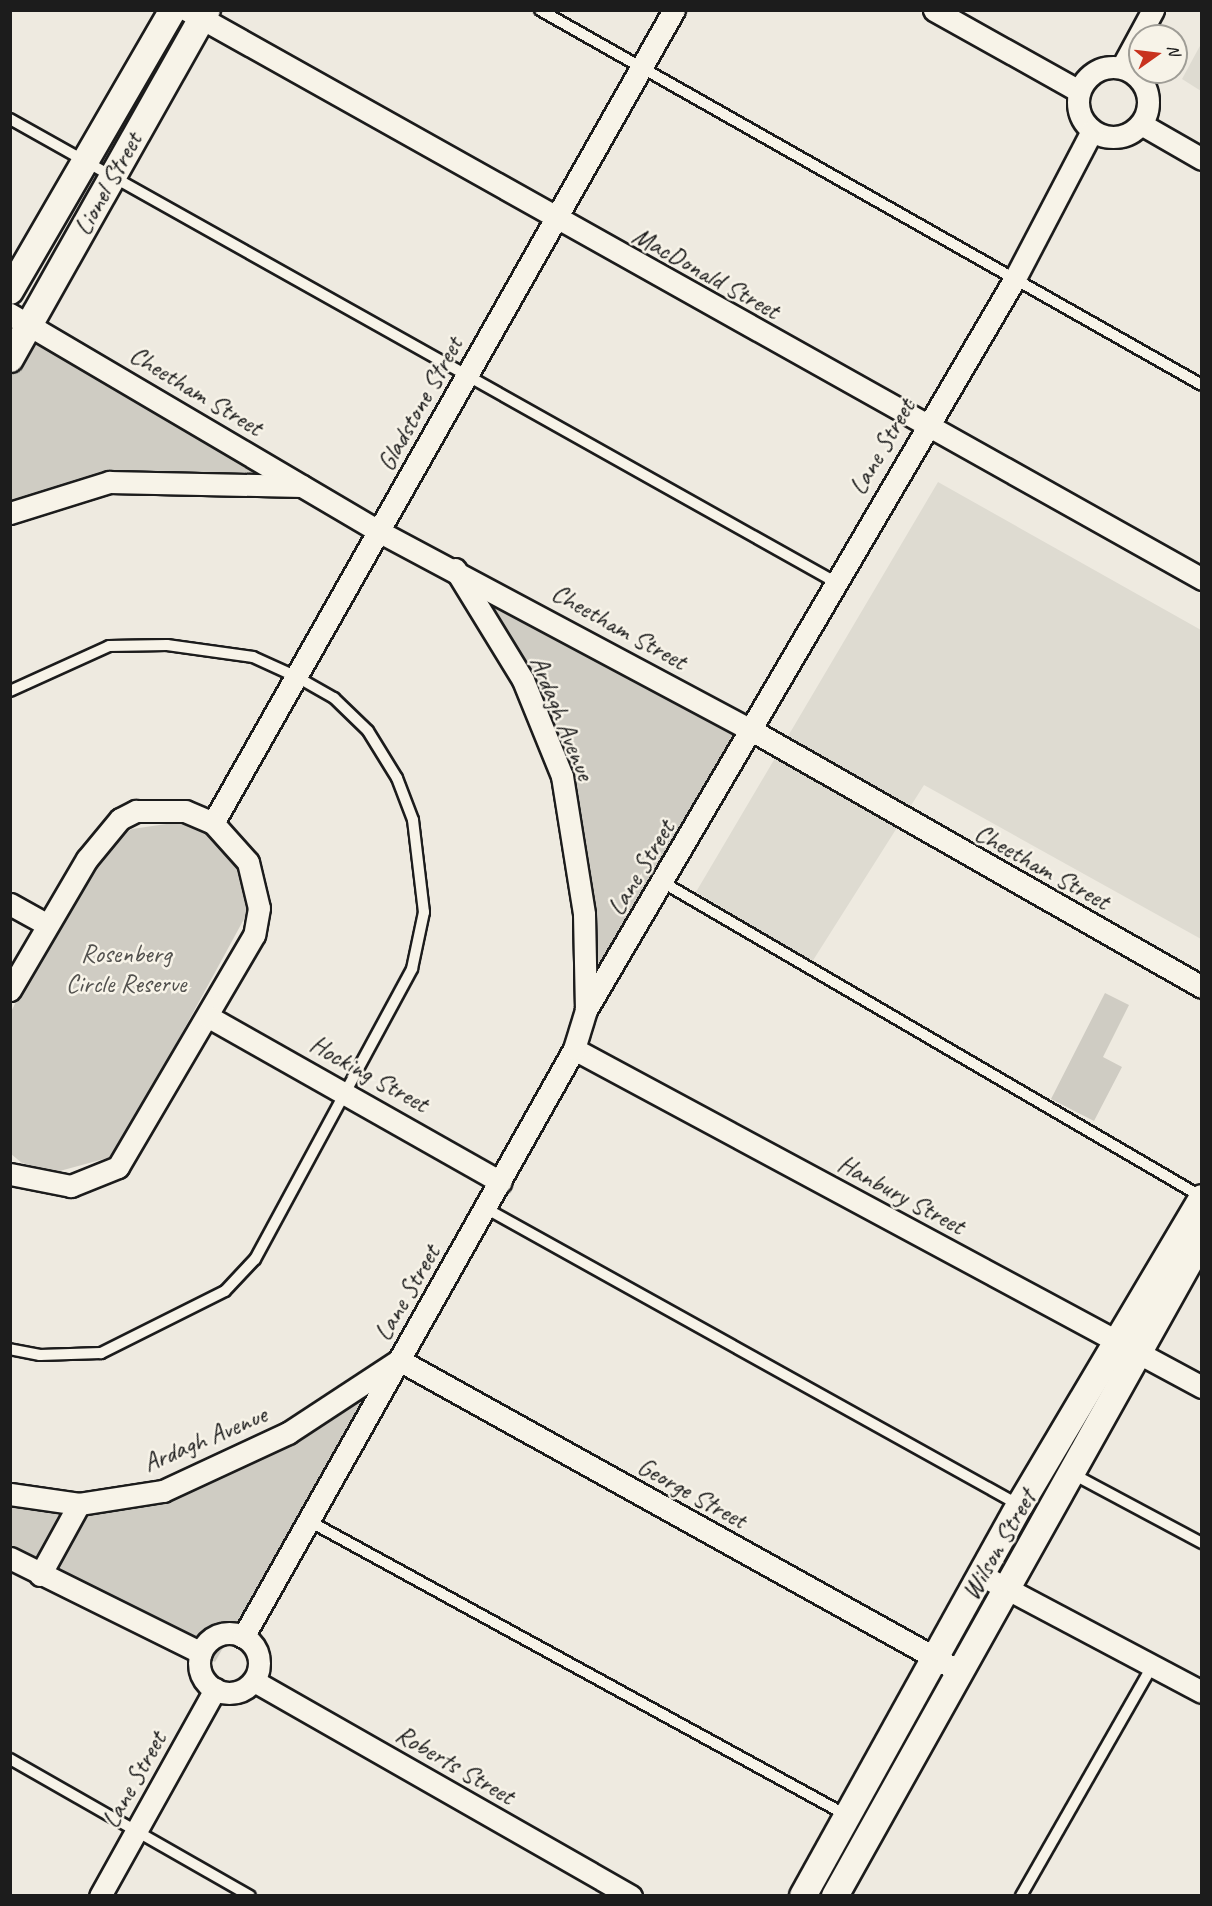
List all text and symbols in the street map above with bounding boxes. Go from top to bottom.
north arrow [1128,24,1188,84]
text: N [1163,43,1184,57]
street label: Lionel Street [67,127,149,241]
street label: MacDonald Street [627,220,785,326]
street label: Gladstone Street [370,331,470,477]
street label: Cheetham Street [124,339,268,443]
street label: Lane Street [842,394,922,500]
street label: Cheetham Street [546,577,692,677]
street label: Ardagh Avenue [523,651,601,785]
street label: Lane Street [600,815,682,921]
street label: Cheetham Street [969,817,1115,917]
park label: Rosenberg Circle Reserve [66,938,186,1000]
street label: Hocking Street [304,1029,434,1119]
street label: Hanbury Street [832,1148,970,1242]
street label: Lane Street [367,1240,447,1346]
street label: Ardagh Avenue [139,1399,271,1479]
street label: George Street [632,1450,752,1536]
street label: Wilson Street [955,1485,1043,1605]
street label: Roberts Street [390,1718,520,1812]
street label: Lane Street [95,1726,173,1834]

